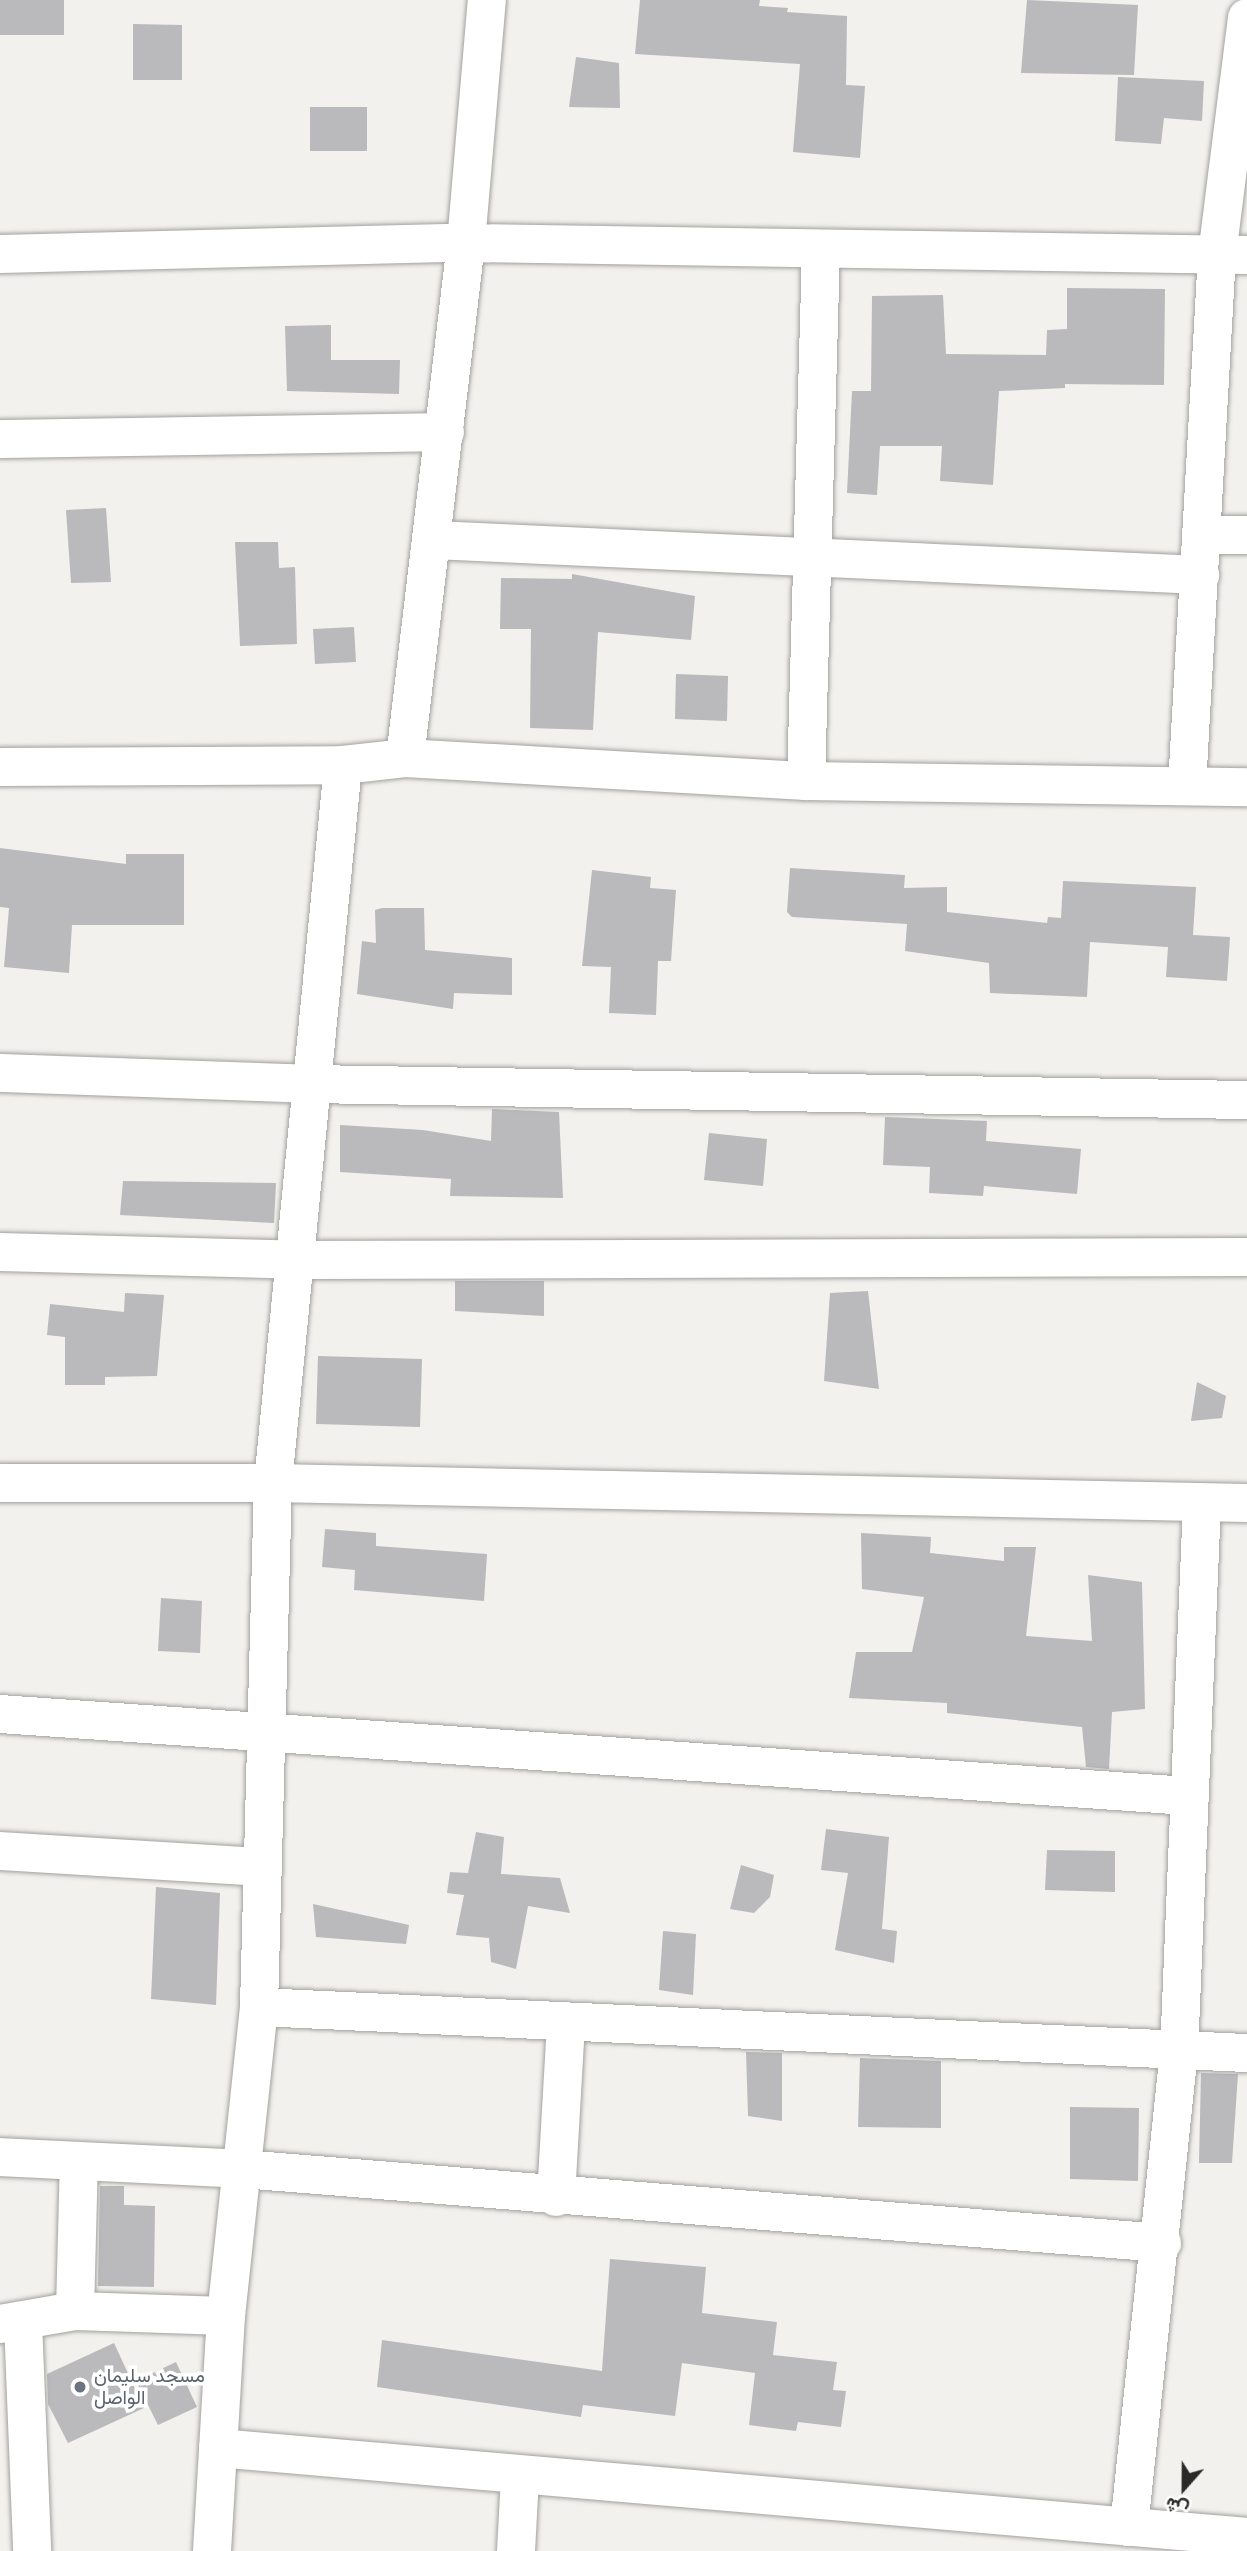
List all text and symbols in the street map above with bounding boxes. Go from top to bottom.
place label: مسجد سليمان الواصل [94,2365,205,2409]
marker: مسجد سليمان الواصل [72,2379,88,2395]
north arrow [1149,2453,1219,2523]
text: ش [1161,2491,1192,2524]

